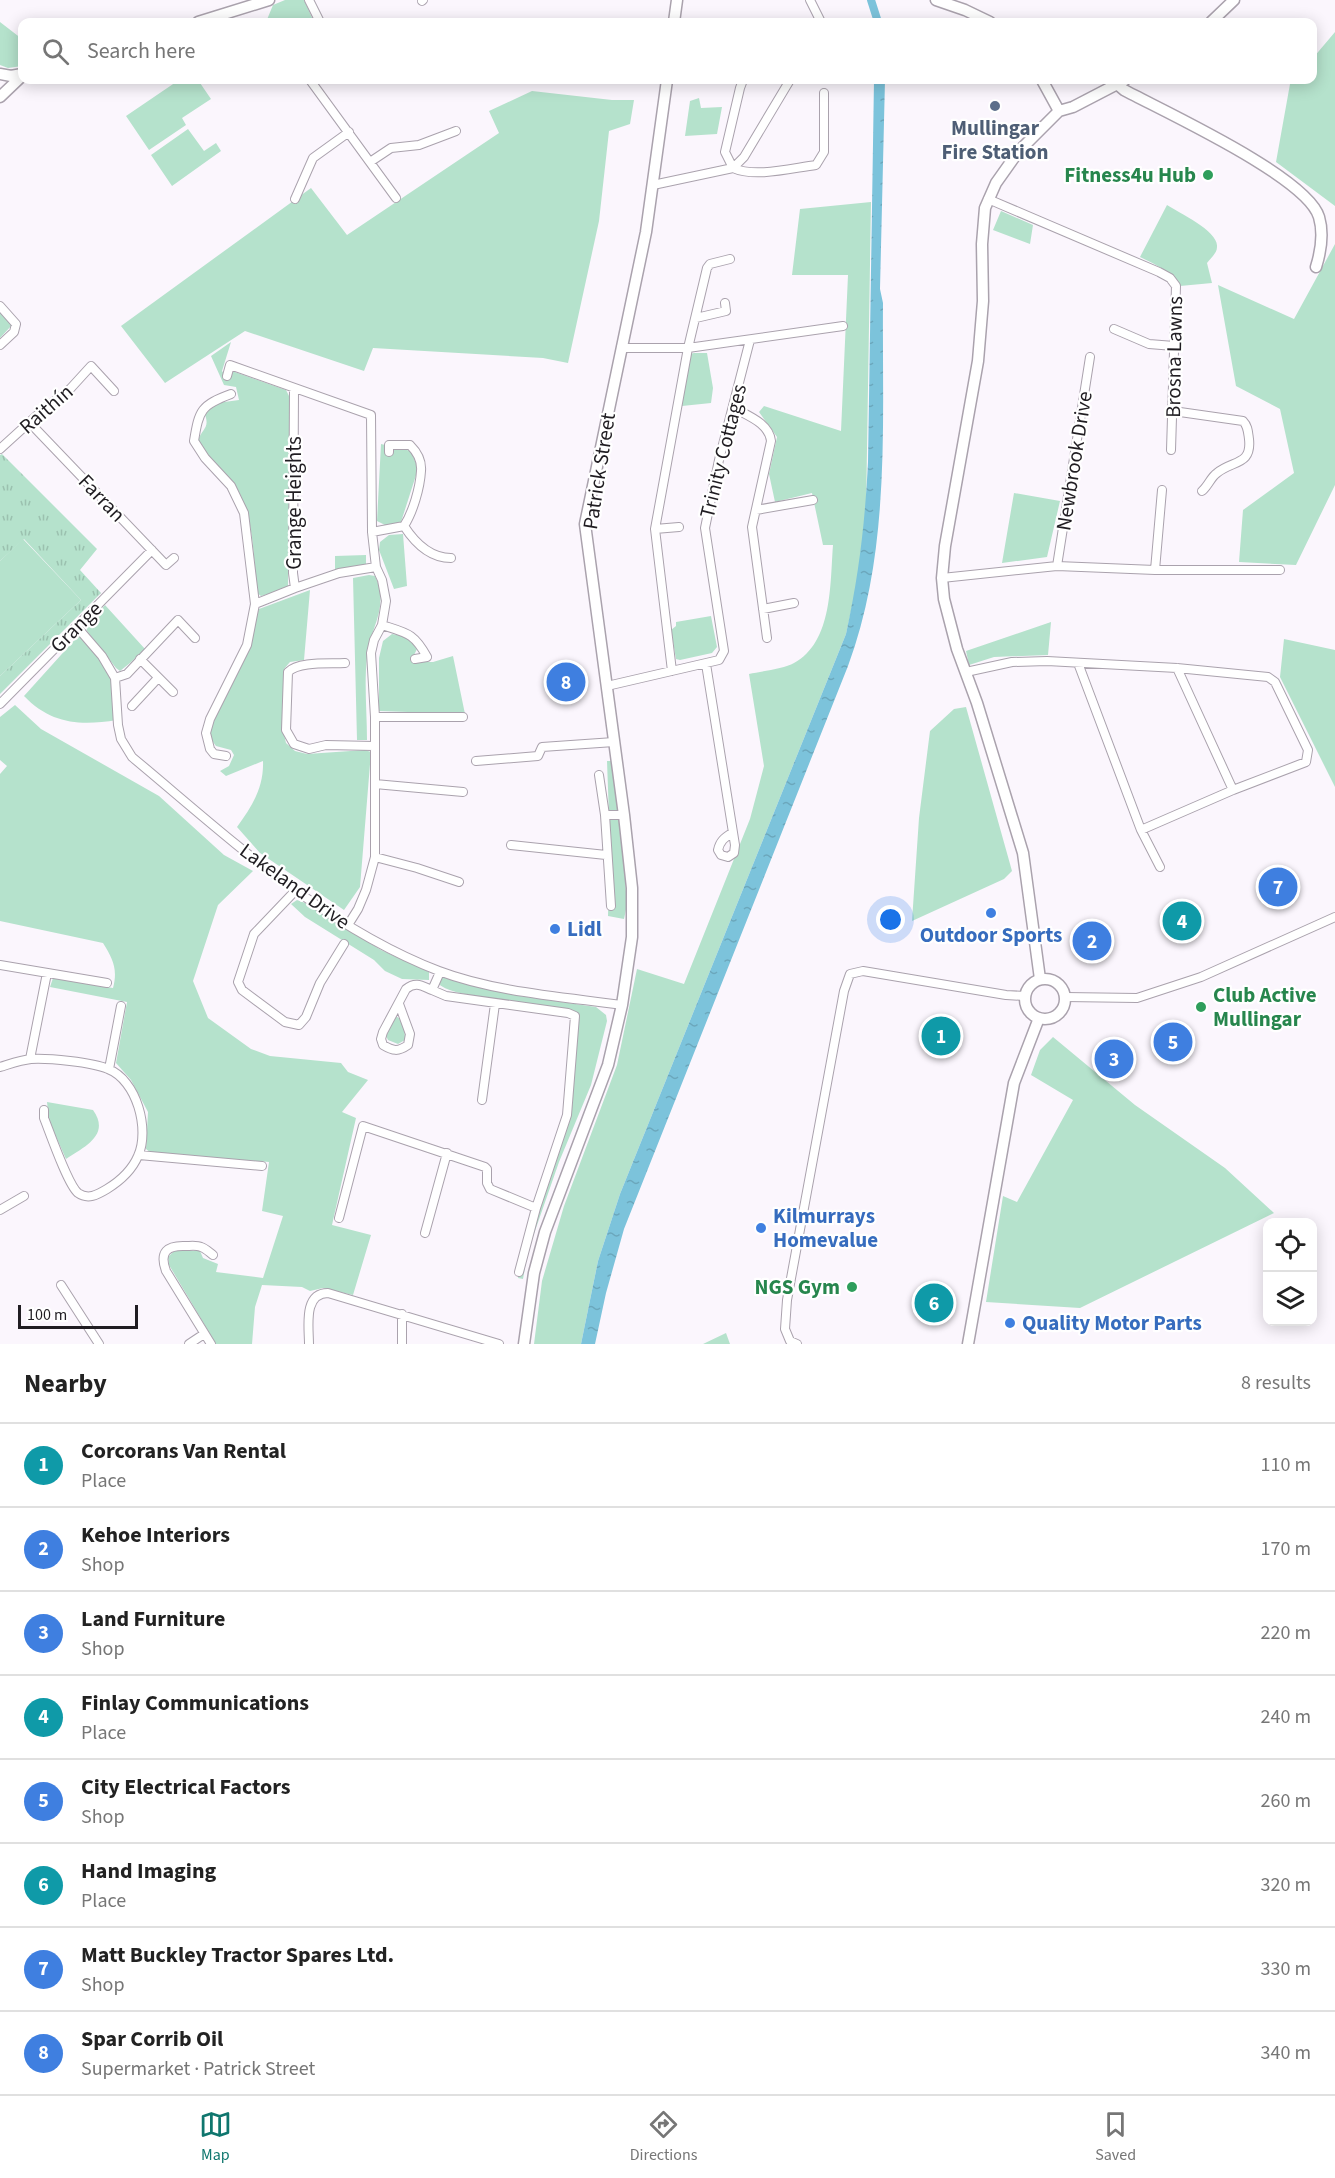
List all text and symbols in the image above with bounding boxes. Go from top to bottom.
search box [18,18,1317,84]
icon: search [39,35,72,68]
text: Search here [87,35,195,67]
marker: Mullingar Fire Station [988,99,1002,113]
place label: Mullingar Fire Station [942,113,1048,167]
place label: Fitness4u Hub [1064,160,1196,190]
marker: Fitness4u Hub [1201,168,1215,182]
street label: Brosna Lawns [1158,296,1190,418]
street label: Raithín [12,377,80,441]
street label: Trinity Cottages [692,381,754,521]
street label: Newbrook Drive [1048,389,1100,533]
street label: Patrick Street [575,411,623,531]
street label: Grange Heights [279,436,309,570]
street label: Farran [72,467,132,529]
street label: Grange [43,594,109,660]
pin: 8 [546,660,586,704]
street label: Lakeland Drive [234,836,356,936]
pin: 7 [1258,864,1298,910]
pin: 4 [1162,898,1202,944]
your location [876,905,905,934]
marker: Outdoor Sports [984,906,998,920]
place label: Lidl [567,914,602,944]
pin: 2 [1072,918,1112,964]
place label: Outdoor Sports [920,920,1062,950]
marker: Lidl [548,922,562,936]
place label: Club Active Mullingar [1213,980,1317,1034]
marker: Club Active Mullingar [1194,1000,1208,1014]
pin: 1 [922,1014,960,1058]
pin: 5 [1154,1020,1192,1064]
pin: 3 [1094,1036,1134,1082]
place label: Kilmurrays Homevalue [773,1201,878,1255]
map controls [1263,1218,1317,1326]
button: locate [1263,1218,1317,1272]
marker: Kilmurrays Homevalue [754,1221,768,1235]
place label: NGS Gym [754,1272,840,1302]
button: layers [1263,1272,1317,1326]
marker: NGS Gym [845,1280,859,1294]
pin: 6 [914,1280,954,1326]
scale bar [18,1302,138,1330]
text: 100 m [27,1304,67,1326]
place label: Quality Motor Parts [1022,1308,1202,1338]
marker: Quality Motor Parts [1003,1316,1017,1330]
text: Nearby [24,1365,107,1402]
text: 8 results [1241,1369,1311,1397]
text: Corcorans Van Rental [81,1435,286,1467]
text: 1 [38,1451,49,1479]
text: 110 m [1261,1451,1311,1479]
text: Place [81,1467,126,1495]
text: Kehoe Interiors [81,1519,230,1551]
text: 2 [38,1535,49,1563]
text: 170 m [1261,1535,1311,1563]
text: Shop [81,1551,125,1579]
text: Land Furniture [81,1603,225,1635]
text: 3 [38,1619,49,1647]
text: 220 m [1261,1619,1311,1647]
text: Shop [81,1635,125,1663]
text: Finlay Communications [81,1687,309,1719]
text: 4 [38,1703,49,1731]
text: 240 m [1261,1703,1311,1731]
text: Place [81,1719,126,1747]
text: City Electrical Factors [81,1771,291,1803]
text: 5 [38,1787,49,1815]
text: 260 m [1261,1787,1311,1815]
text: Shop [81,1803,125,1831]
text: Hand Imaging [81,1855,216,1887]
text: 6 [38,1871,49,1899]
text: 320 m [1261,1871,1311,1899]
text: Place [81,1887,126,1915]
text: Matt Buckley Tractor Spares Ltd. [81,1939,394,1971]
text: 7 [38,1955,49,1983]
text: 330 m [1261,1955,1311,1983]
text: Shop [81,1971,125,1999]
text: Spar Corrib Oil [81,2023,223,2055]
text: 8 [38,2039,49,2067]
text: 340 m [1261,2039,1311,2067]
text: Supermarket · Patrick Street [81,2055,315,2083]
tab: Map [199,2108,232,2166]
tab: Directions [630,2108,697,2166]
tab: Saved [1095,2108,1136,2166]

